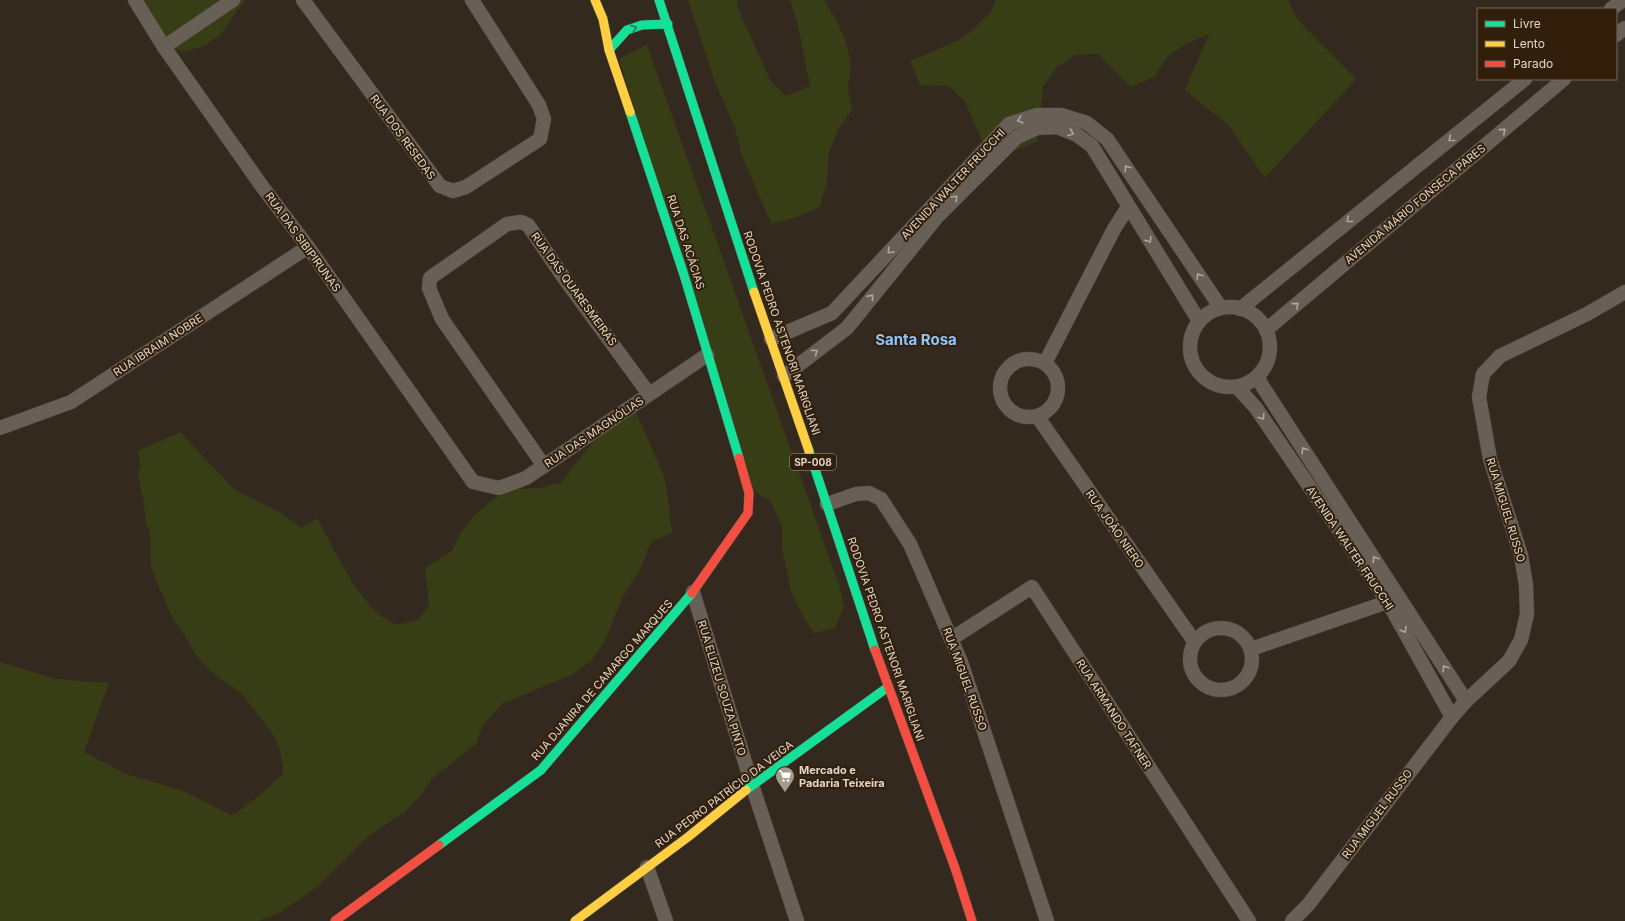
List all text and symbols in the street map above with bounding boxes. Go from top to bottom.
legend [1477,8,1617,80]
text: Livre [1513,16,1541,31]
one-way arrow [631,24,638,32]
text: Lento [1513,36,1545,51]
text: Parado [1513,56,1553,71]
street label: RUA DOS RESEDAS [367,92,439,182]
one-way arrow [1016,115,1023,124]
street label: AVENIDA WALTER FRUCCHI [898,126,1008,242]
one-way arrow [1068,128,1075,136]
one-way arrow [1498,128,1505,135]
one-way arrow [1448,134,1455,141]
street label: AVENIDA MÁRIO FONSECA PARES [1342,141,1488,267]
one-way arrow [1124,165,1132,172]
street label: RUA DAS SIBIPIRUNAS [262,190,344,294]
street label: RUA DAS ACÁCIAS [664,193,708,291]
one-way arrow [950,195,958,203]
one-way arrow [1347,216,1354,223]
street label: RUA DAS QUARESMEIRAS [528,229,620,349]
street label: RODOVIA PEDRO ASTENORI MARIGLIANI [740,229,824,437]
one-way arrow [1144,236,1151,243]
one-way arrow [888,247,895,254]
one-way arrow [1197,273,1204,280]
one-way arrow [867,295,874,302]
one-way arrow [1292,302,1299,309]
street label: RUA IBRAIM NOBRE [111,311,205,379]
district label: Santa Rosa [875,330,957,349]
one-way arrow [811,350,818,357]
street label: RUA DAS MAGNÓLIAS [542,394,646,470]
one-way arrow [1257,413,1265,420]
one-way arrow [1302,447,1309,454]
road number: SP-008 [790,454,836,470]
street label: RUA MIGUEL RUSSO [1483,456,1529,564]
street label: AVENIDA WALTER FRUCCHI [1303,483,1397,613]
street label: RUA JOÃO NIERO [1083,487,1147,571]
street label: RODOVIA PEDRO ASTENORI MARIGLIANI [844,535,928,743]
one-way arrow [1372,556,1379,563]
street label: RUA DJANIRA DE CAMARGO MARQUES [528,597,676,763]
street label: RUA ELIZEU SOUZA PINTO [695,619,749,757]
street label: RUA MIGUEL RUSSO [940,626,990,732]
one-way arrow [1399,626,1406,633]
street label: RUA ARMANDO TAFNER [1073,657,1155,771]
one-way arrow [1442,665,1449,672]
street label: RUA PEDRO PATRÍCIO DA VEIGA [652,737,796,851]
place label: Mercado e Padaria Teixeira [799,763,885,790]
supermarket icon: Mercado e Padaria Teixeira [774,765,796,793]
street label: RUA MIGUEL RUSSO [1339,766,1415,862]

